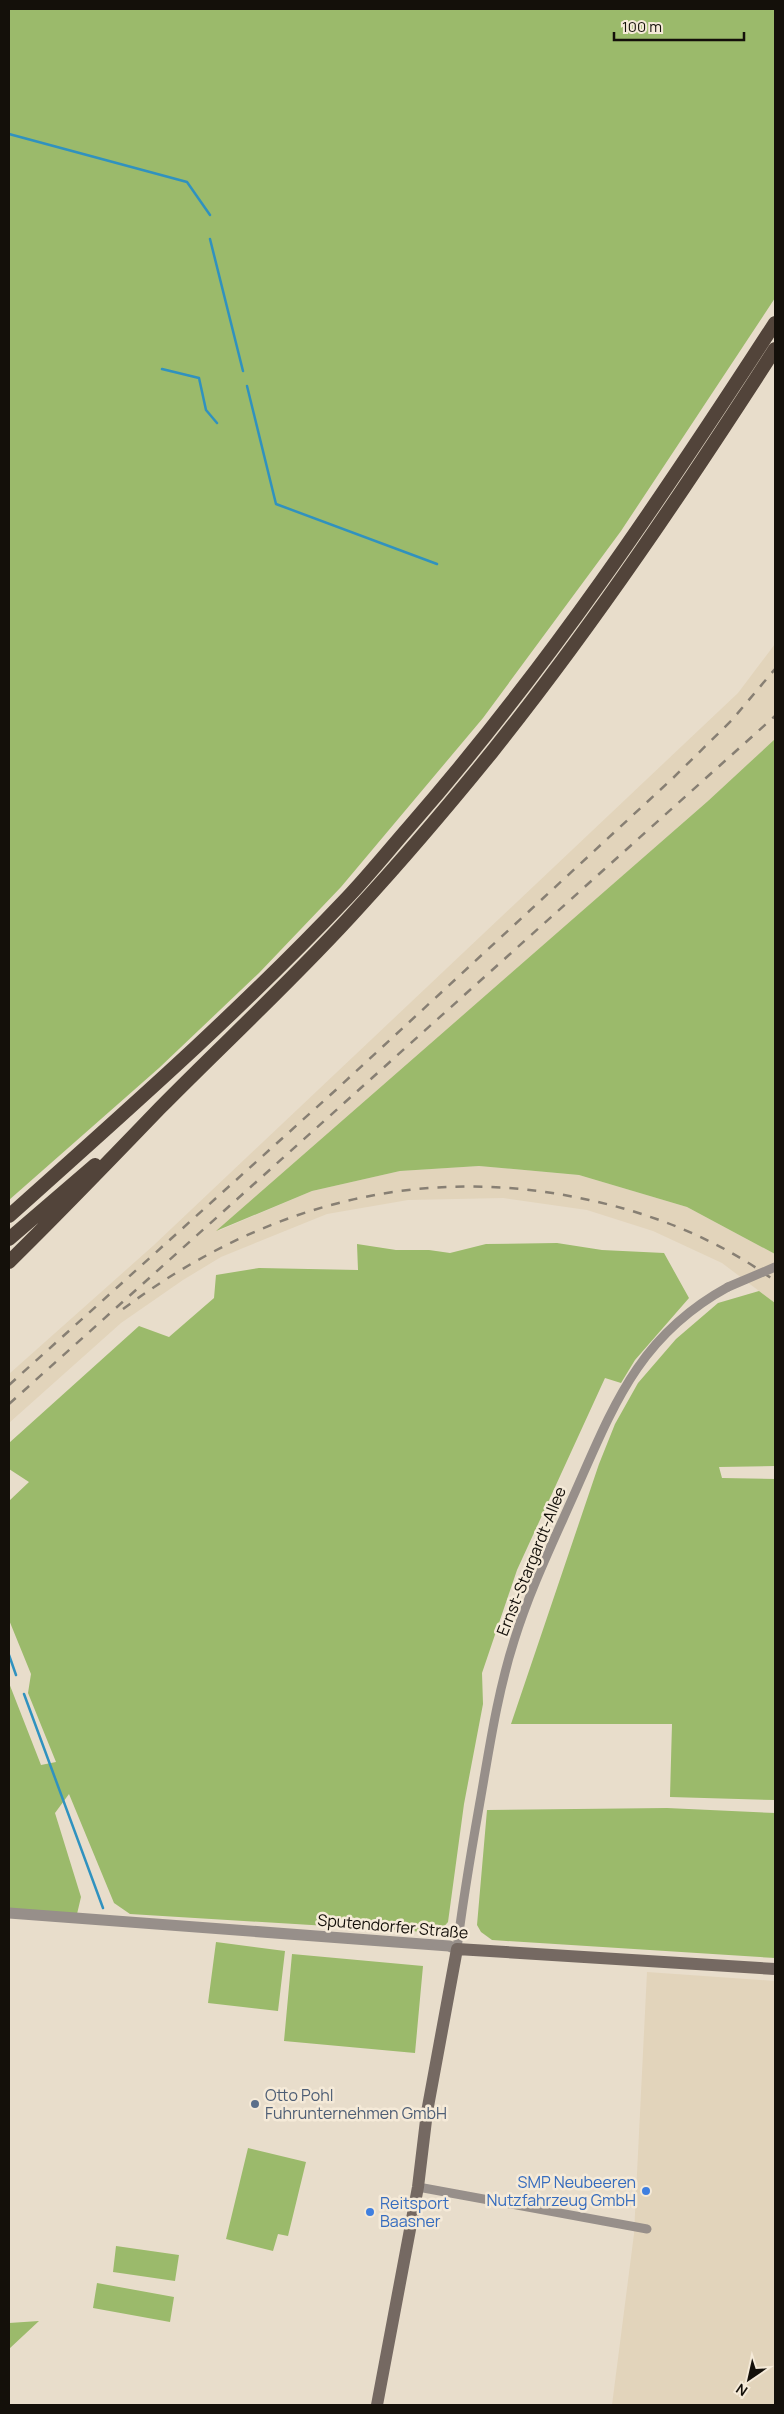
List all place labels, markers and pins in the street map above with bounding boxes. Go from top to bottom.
place label: Otto Pohl Fuhrunternehmen GmbH [265,2084,447,2124]
marker: Otto Pohl Fuhrunternehmen GmbH [249,2098,261,2110]
place label: SMP Neubeeren Nutzfahrzeug GmbH [486,2171,636,2211]
marker: SMP Neubeeren Nutzfahrzeug GmbH [640,2185,652,2197]
place label: Reitsport Baasner [380,2192,449,2232]
marker: Reitsport Baasner [364,2206,376,2218]

